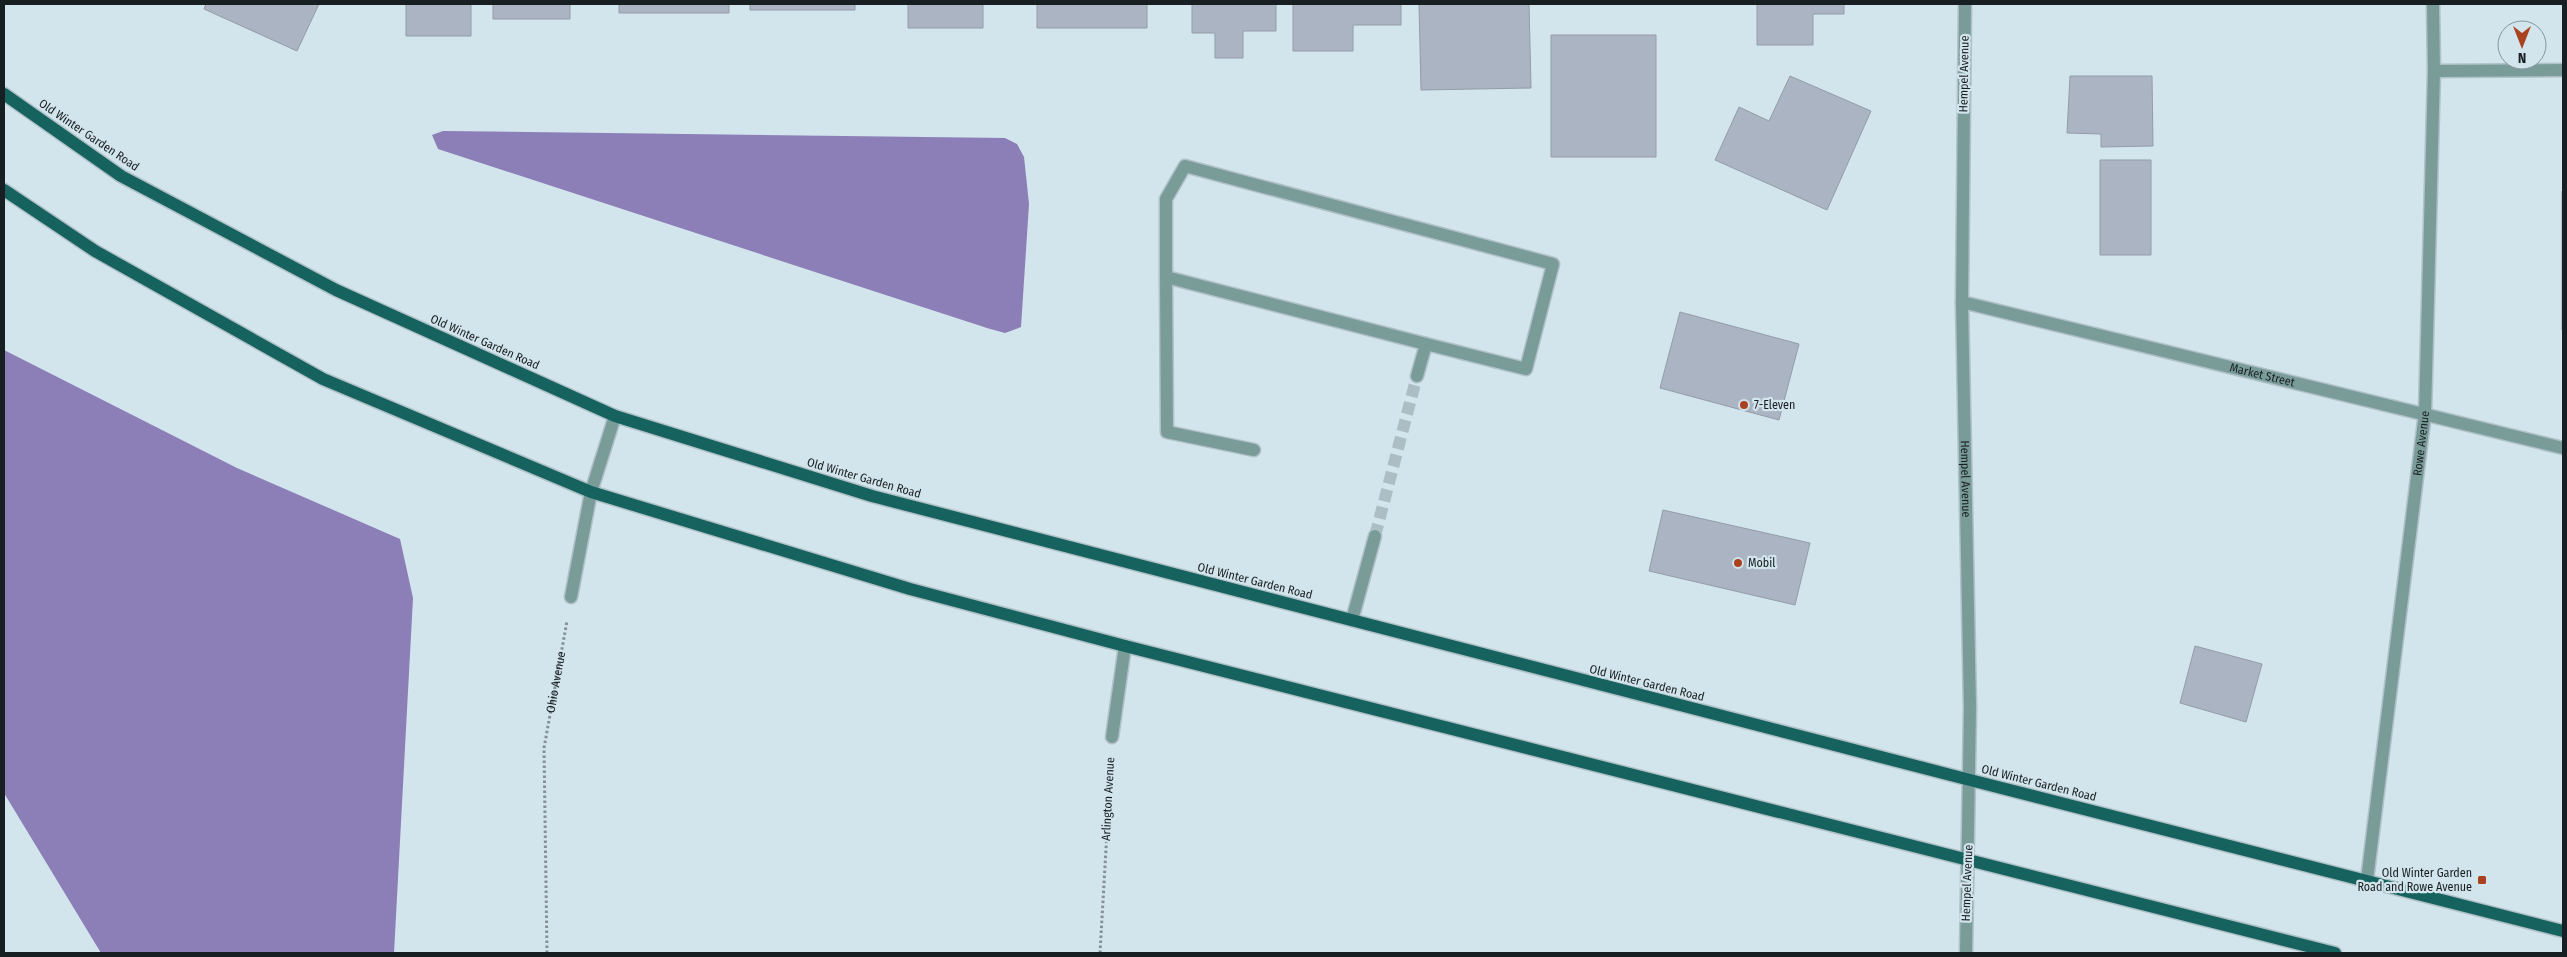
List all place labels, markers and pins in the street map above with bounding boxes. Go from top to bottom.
place label: 7-Eleven [1754,398,1795,412]
marker: 7-Eleven [1738,399,1750,411]
place label: Mobil [1748,556,1775,570]
marker: Mobil [1732,557,1744,569]
place label: Old Winter Garden Road and Rowe Avenue [2358,866,2472,894]
marker: Old Winter Garden Road and Rowe Avenue [2476,874,2488,886]

